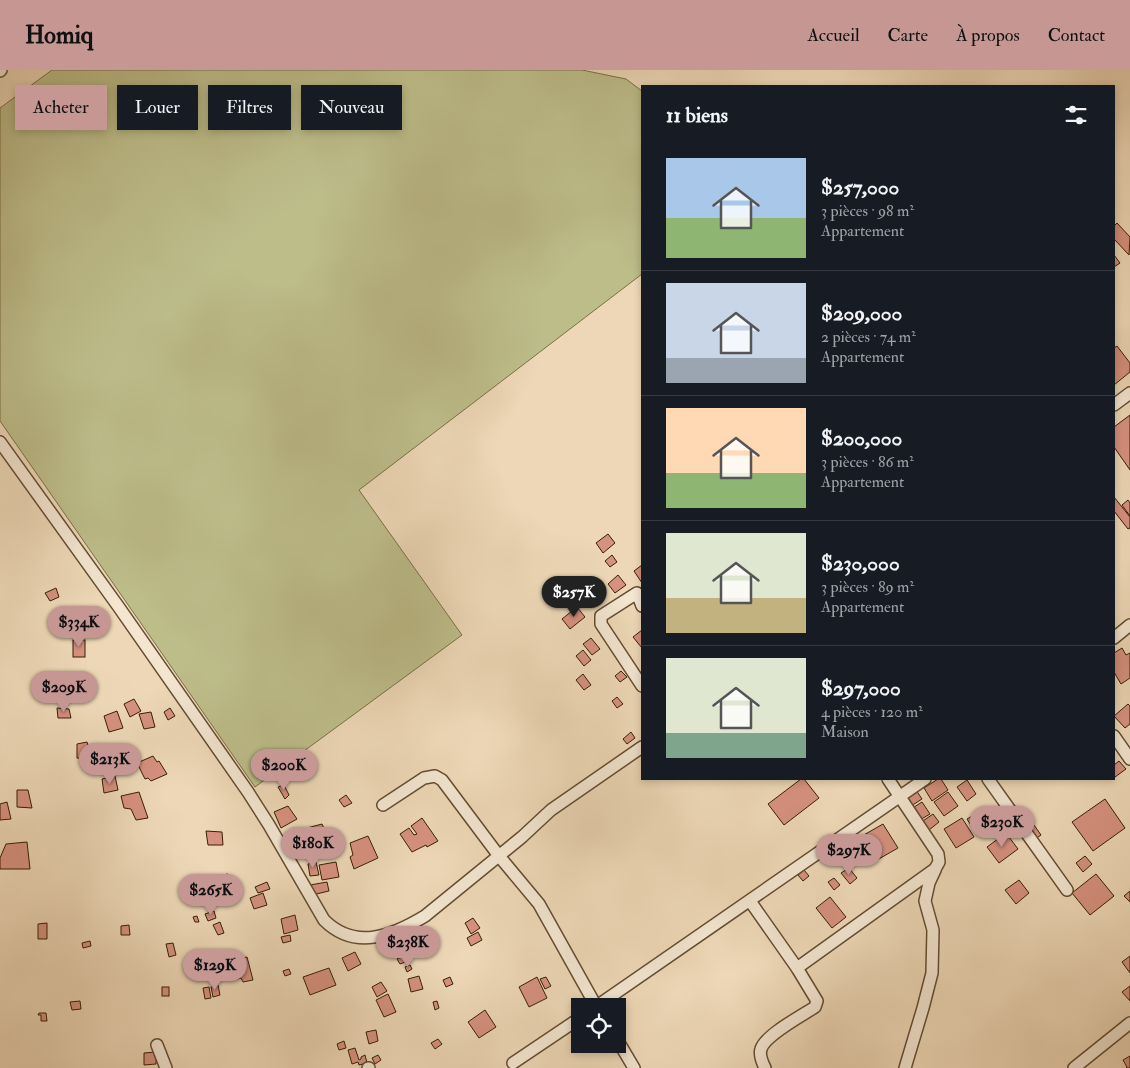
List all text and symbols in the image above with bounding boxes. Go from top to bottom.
text: Homiq [25,20,93,51]
text: Accueil [807,24,860,47]
text: Carte [888,24,928,47]
text: À propos [956,24,1020,47]
text: Contact [1048,24,1105,47]
chip: Acheter [15,85,107,130]
chip: Louer [117,85,198,130]
chip: Filtres [208,85,291,130]
chip: Nouveau [301,85,402,130]
icon: filters [1062,101,1090,129]
text: 11 biens [666,102,728,129]
text: $257,000 [821,174,899,201]
icon: home [706,178,766,238]
text: 3 pièces · 98 m² [821,201,914,221]
text: Appartement [821,221,904,241]
text: $209,000 [821,300,902,327]
icon: home [706,303,766,363]
text: 2 pièces · 74 m² [821,327,916,347]
text: Appartement [821,347,904,367]
text: $200,000 [821,425,902,452]
icon: home [706,428,766,488]
text: 3 pièces · 86 m² [821,452,914,472]
text: Appartement [821,472,904,492]
text: $230,000 [821,550,900,577]
icon: home [706,553,766,613]
pin: $257K [539,576,609,618]
text: 3 pièces · 89 m² [821,577,914,597]
text: $257K [553,582,595,602]
text: Appartement [821,597,904,617]
pin: $334K [44,606,114,648]
text: $334K [58,612,100,632]
pin: $209K [29,670,99,713]
text: $297,000 [821,675,901,702]
text: $209K [42,677,86,697]
icon: home [706,678,766,738]
text: 4 pièces · 120 m² [821,702,923,722]
text: Maison [821,722,869,742]
pin: $213K [75,742,145,785]
pin: $200K [249,748,319,791]
text: $213K [90,749,130,769]
text: $200K [262,755,306,775]
pin: $230K [967,806,1037,848]
text: $230K [981,812,1023,832]
pin: $180K [278,826,348,869]
text: $180K [292,833,334,853]
pin: $297K [814,834,884,876]
text: $297K [827,840,871,860]
pin: $265K [176,874,246,916]
text: $265K [189,880,233,900]
pin: $238K [373,926,443,968]
text: $238K [387,932,429,952]
pin: $129K [180,948,250,991]
text: $129K [194,955,236,975]
map controls [571,998,626,1053]
button: locate [571,998,626,1053]

